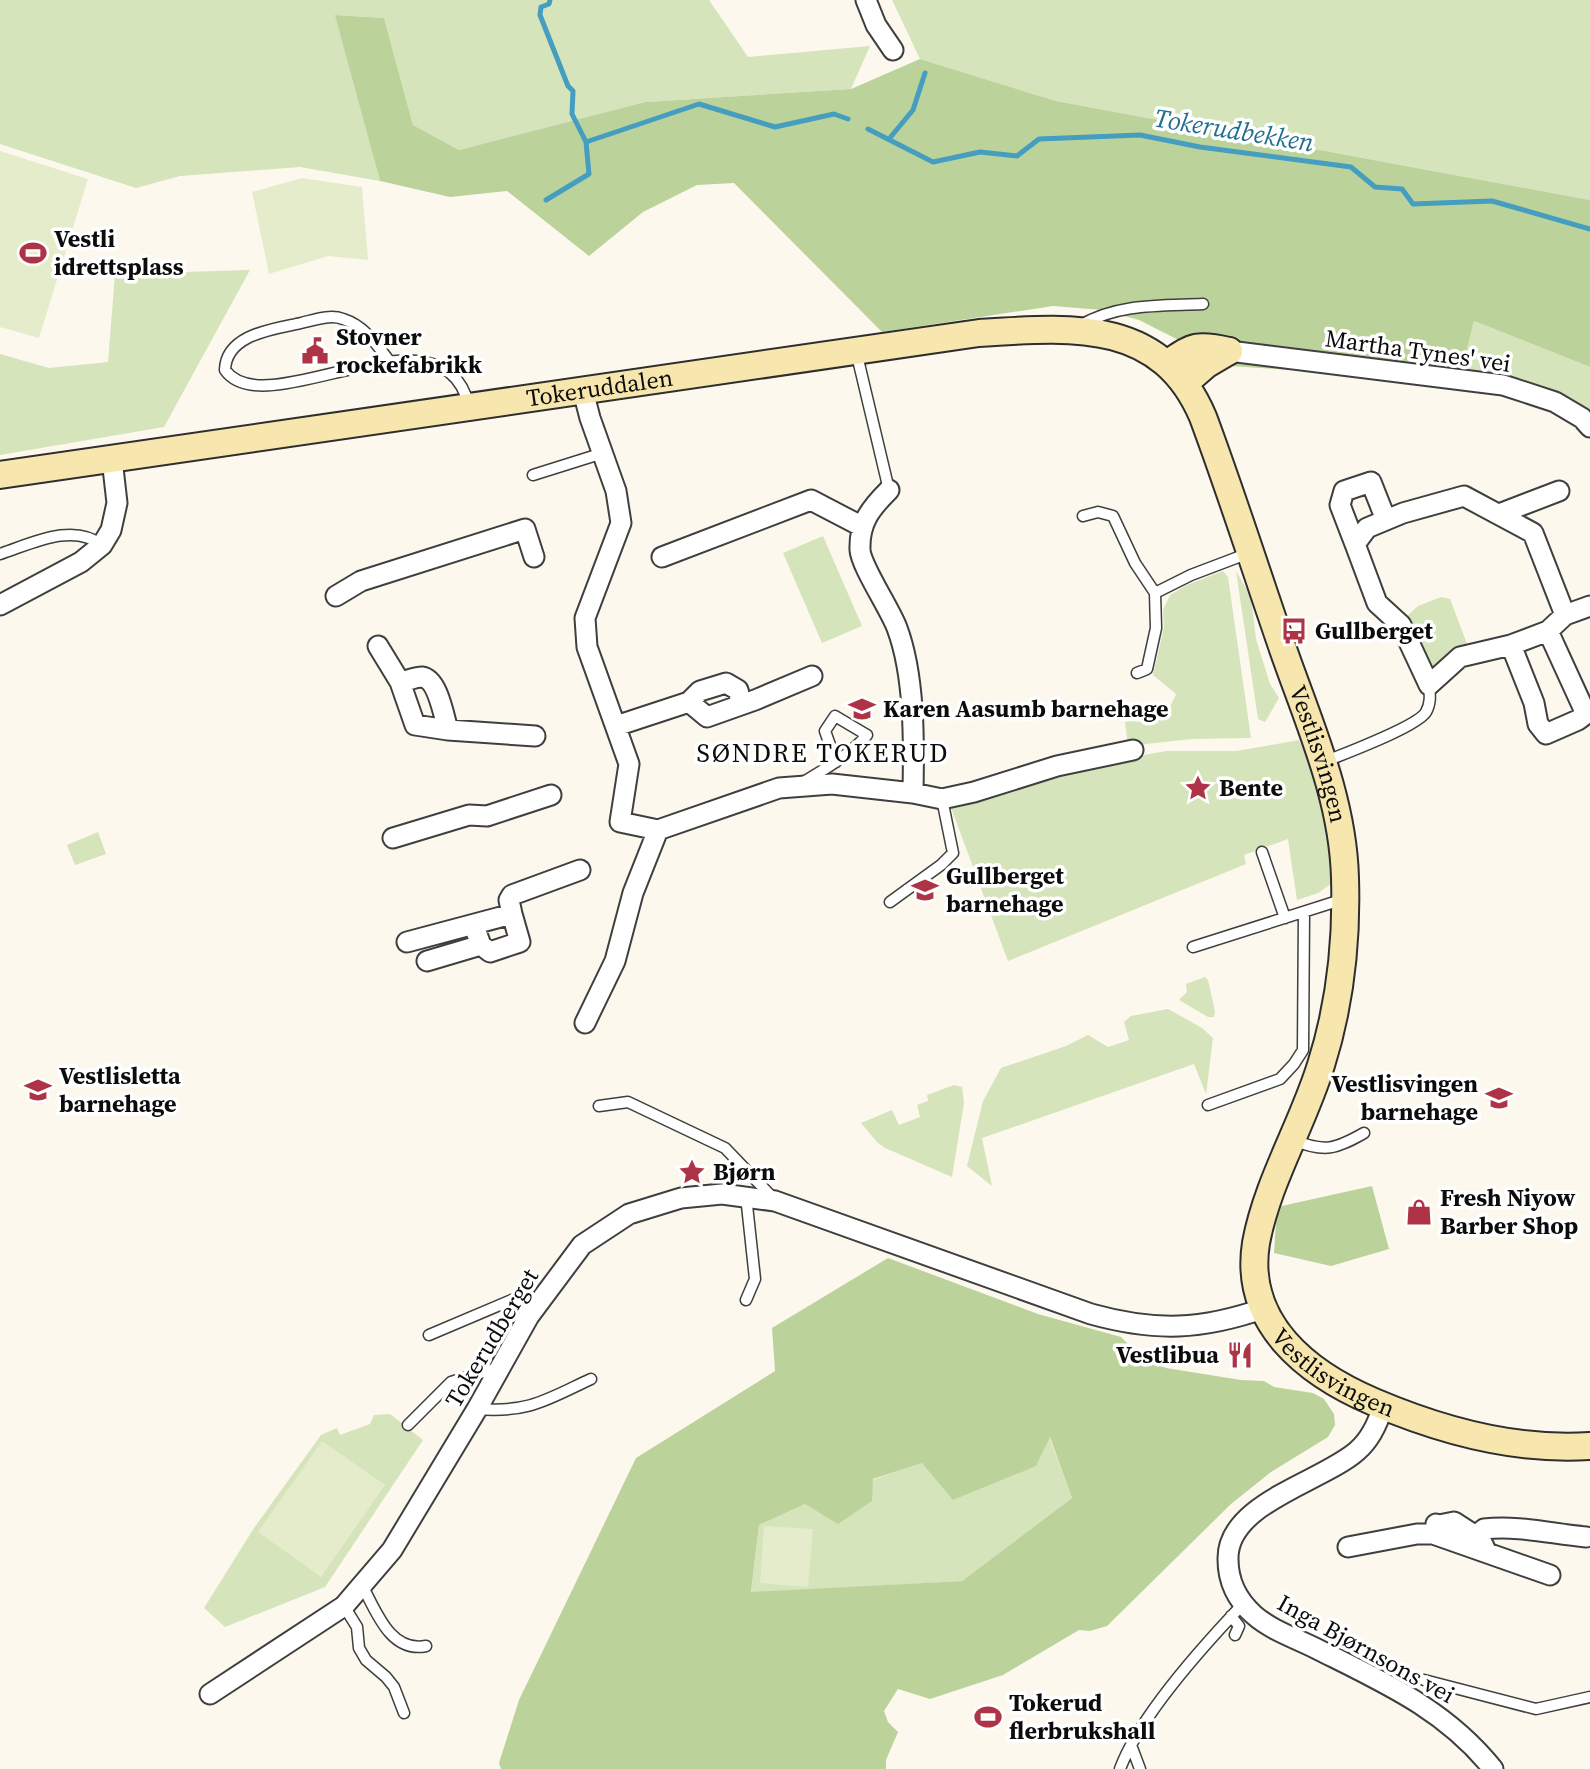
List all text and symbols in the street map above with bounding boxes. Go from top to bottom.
water label: Tokerudbekken [1152,100,1316,160]
place label: Vestli idrettsplass [54,222,184,283]
sports icon: Vestli idrettsplass [18,238,48,268]
place label: Stovner rockefabrikk [336,320,483,381]
street label: Martha Tynes' vei [1323,321,1513,380]
public building icon: Stovner rockefabrikk [300,336,330,366]
street label: Tokeruddalen [524,361,675,414]
place label: Gullberget [1315,614,1433,647]
bus stop icon: Gullberget [1279,616,1309,646]
street label: Vestlisvingen [1282,681,1356,826]
place label: Karen Aasumb barnehage [883,692,1169,725]
school or university icon: Karen Aasumb barnehage [847,694,877,724]
district label: SØNDRE TOKERUD [696,735,950,771]
place label: Bente [1219,771,1283,804]
place icon: Bente [1183,773,1213,803]
place label: Gullberget barnehage [946,859,1064,920]
school or university icon: Gullberget barnehage [910,875,940,905]
place label: Vestlisletta barnehage [59,1059,181,1120]
place label: Vestlisvingen barnehage [1331,1067,1478,1128]
school or university icon: Vestlisletta barnehage [23,1075,53,1105]
school or university icon: Vestlisvingen barnehage [1484,1083,1514,1113]
place label: Bjørn [713,1155,776,1188]
place icon: Bjørn [677,1157,707,1187]
place label: Fresh Niyow Barber Shop [1440,1181,1578,1242]
shop icon: Fresh Niyow Barber Shop [1404,1197,1434,1227]
street label: Tokerudberget [437,1262,546,1413]
street label: Vestlisvingen [1264,1321,1400,1425]
place label: Vestlibua [1116,1338,1219,1371]
restaurant icon: Vestlibua [1225,1340,1255,1370]
street label: Inga Bjørnsons vei [1272,1586,1461,1711]
place label: Tokerud flerbrukshall [1009,1686,1156,1747]
sports icon: Tokerud flerbrukshall [973,1702,1003,1732]

